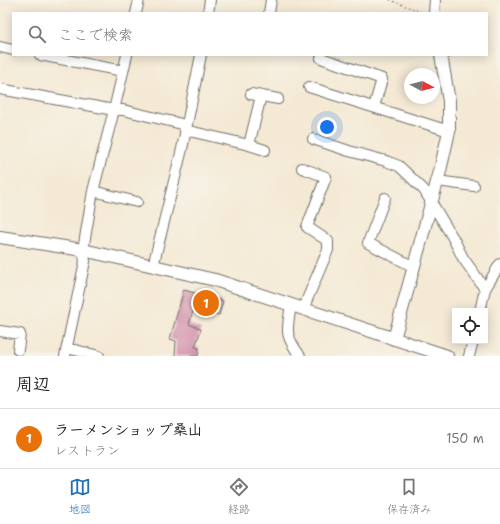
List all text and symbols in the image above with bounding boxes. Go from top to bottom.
search box [12,12,488,56]
icon: search [26,23,48,45]
text: ここで検索 [58,25,133,45]
north arrow [404,68,440,104]
your location [317,117,337,137]
pin: 1 [193,288,219,318]
map controls [452,308,488,344]
button: locate [452,308,488,344]
text: 周辺 [16,373,50,395]
text: ラーメンショップ桑山 [54,420,203,440]
text: 1 [26,430,32,447]
text: 150 m [446,430,484,447]
text: レストラン [54,442,120,459]
tab: 地図 [69,476,91,517]
tab: 経路 [228,476,250,517]
tab: 保存済み [387,476,431,517]

